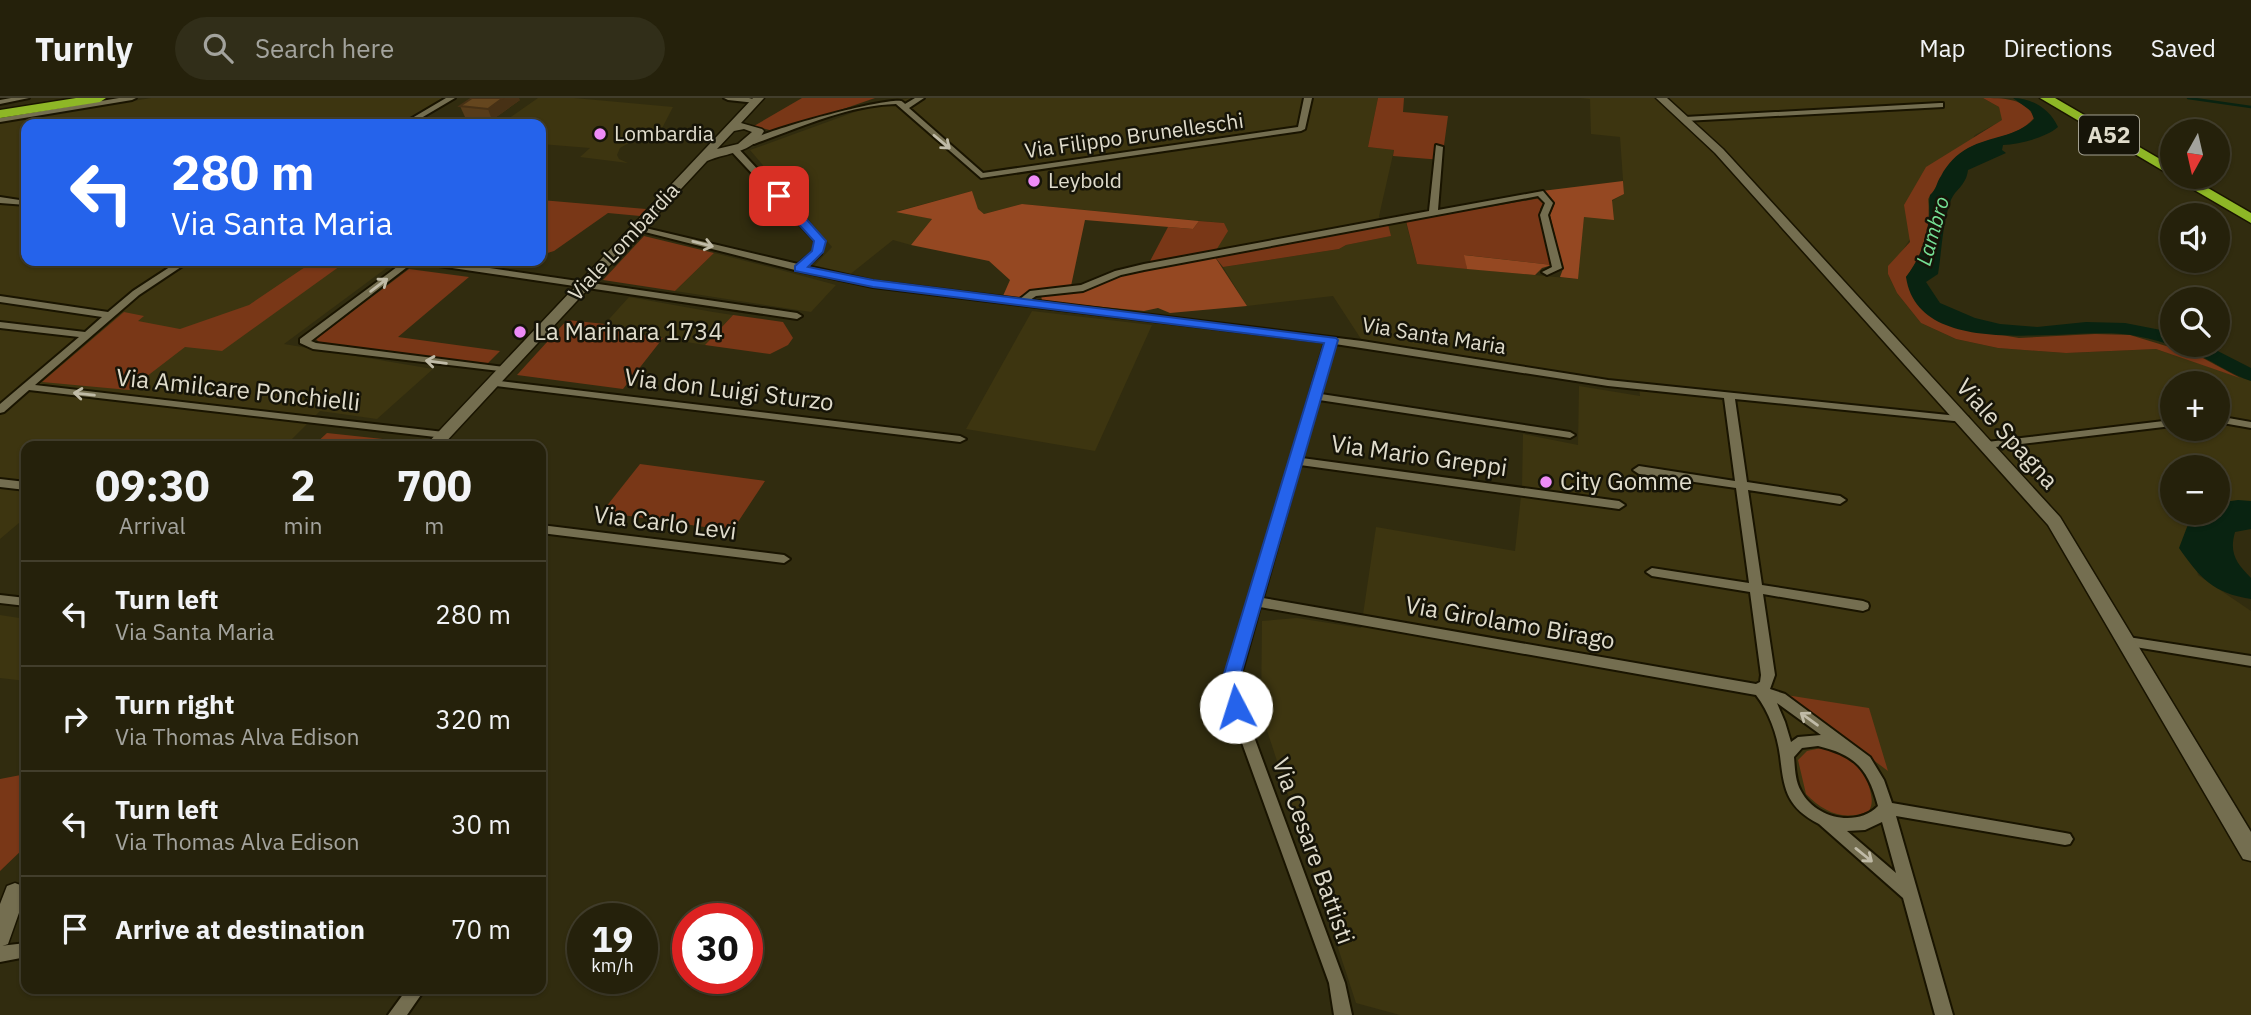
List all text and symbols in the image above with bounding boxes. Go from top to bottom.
search box [175,17,665,80]
text: Turnly [35,27,133,70]
icon: search [199,29,237,67]
text: Search here [255,31,394,65]
text: Map [1919,32,1965,64]
text: Directions [2003,32,2113,64]
text: Saved [2151,32,2216,64]
street label: Via Filippo Brunelleschi [1023,106,1245,164]
road number: A52 [2079,116,2139,154]
place label: Lombardia [614,119,714,147]
north arrow [2160,119,2230,189]
map controls [2160,119,2230,525]
marker: Lombardia [592,126,608,142]
one-way arrow [933,134,951,150]
text: 280 m [171,140,315,203]
icon: left [56,147,147,238]
pin [749,166,809,226]
place label: Leybold [1048,166,1122,194]
marker: Leybold [1026,173,1042,189]
street label: Viale Lombardia [561,176,685,306]
icon: arrive [760,177,798,215]
water label: Lambro [1909,193,1955,269]
text: Via Santa Maria [171,202,393,244]
button: sound [2160,203,2230,273]
one-way arrow [692,238,714,251]
one-way arrow [369,277,387,292]
button: search [2160,287,2230,357]
street label: Via Santa Maria [1360,310,1508,360]
place label: La Marinara 1734 [534,315,723,347]
marker: La Marinara 1734 [512,324,528,340]
one-way arrow [426,355,448,368]
street label: Via Amilcare Ponchielli [114,360,362,418]
street label: Via don Luigi Sturzo [623,360,836,418]
street label: Viale Spagna [1949,371,2066,496]
button: + [2160,371,2230,441]
one-way arrow [73,387,96,400]
street label: Via Mario Greppi [1329,427,1509,483]
button: − [2160,455,2230,525]
text: 09:30 [95,458,210,513]
text: 2 [290,458,316,513]
text: 700 [396,458,472,513]
place label: City Gomme [1560,465,1692,497]
marker: City Gomme [1538,474,1554,490]
street label: Via Carlo Levi [592,497,738,547]
text: Arrival [119,510,186,540]
text: min [284,510,322,540]
text: m [424,510,444,540]
text: Turn left [115,582,218,616]
street label: Via Girolamo Birago [1403,588,1618,656]
icon: left [56,595,94,633]
text: 280 m [435,597,511,631]
text: Via Santa Maria [115,616,274,646]
position arrow [1199,670,1273,744]
text: Turn right [115,687,234,721]
icon: right [56,700,94,738]
text: 320 m [435,702,511,736]
one-way arrow [1800,712,1819,726]
text: Via Thomas Alva Edison [115,721,360,751]
street label: Via Cesare Battisti [1265,753,1363,948]
text: Turn left [115,792,218,826]
icon: left [56,805,94,843]
text: 30 m [451,807,511,841]
text: Via Thomas Alva Edison [115,826,360,856]
one-way arrow [1855,847,1873,863]
speed limit sign: 30 [672,903,763,994]
icon: arrive [56,910,94,948]
text: Arrive at destination [115,912,365,946]
text: 70 m [451,912,511,946]
text: 19 [591,916,634,962]
text: km/h [591,954,634,977]

